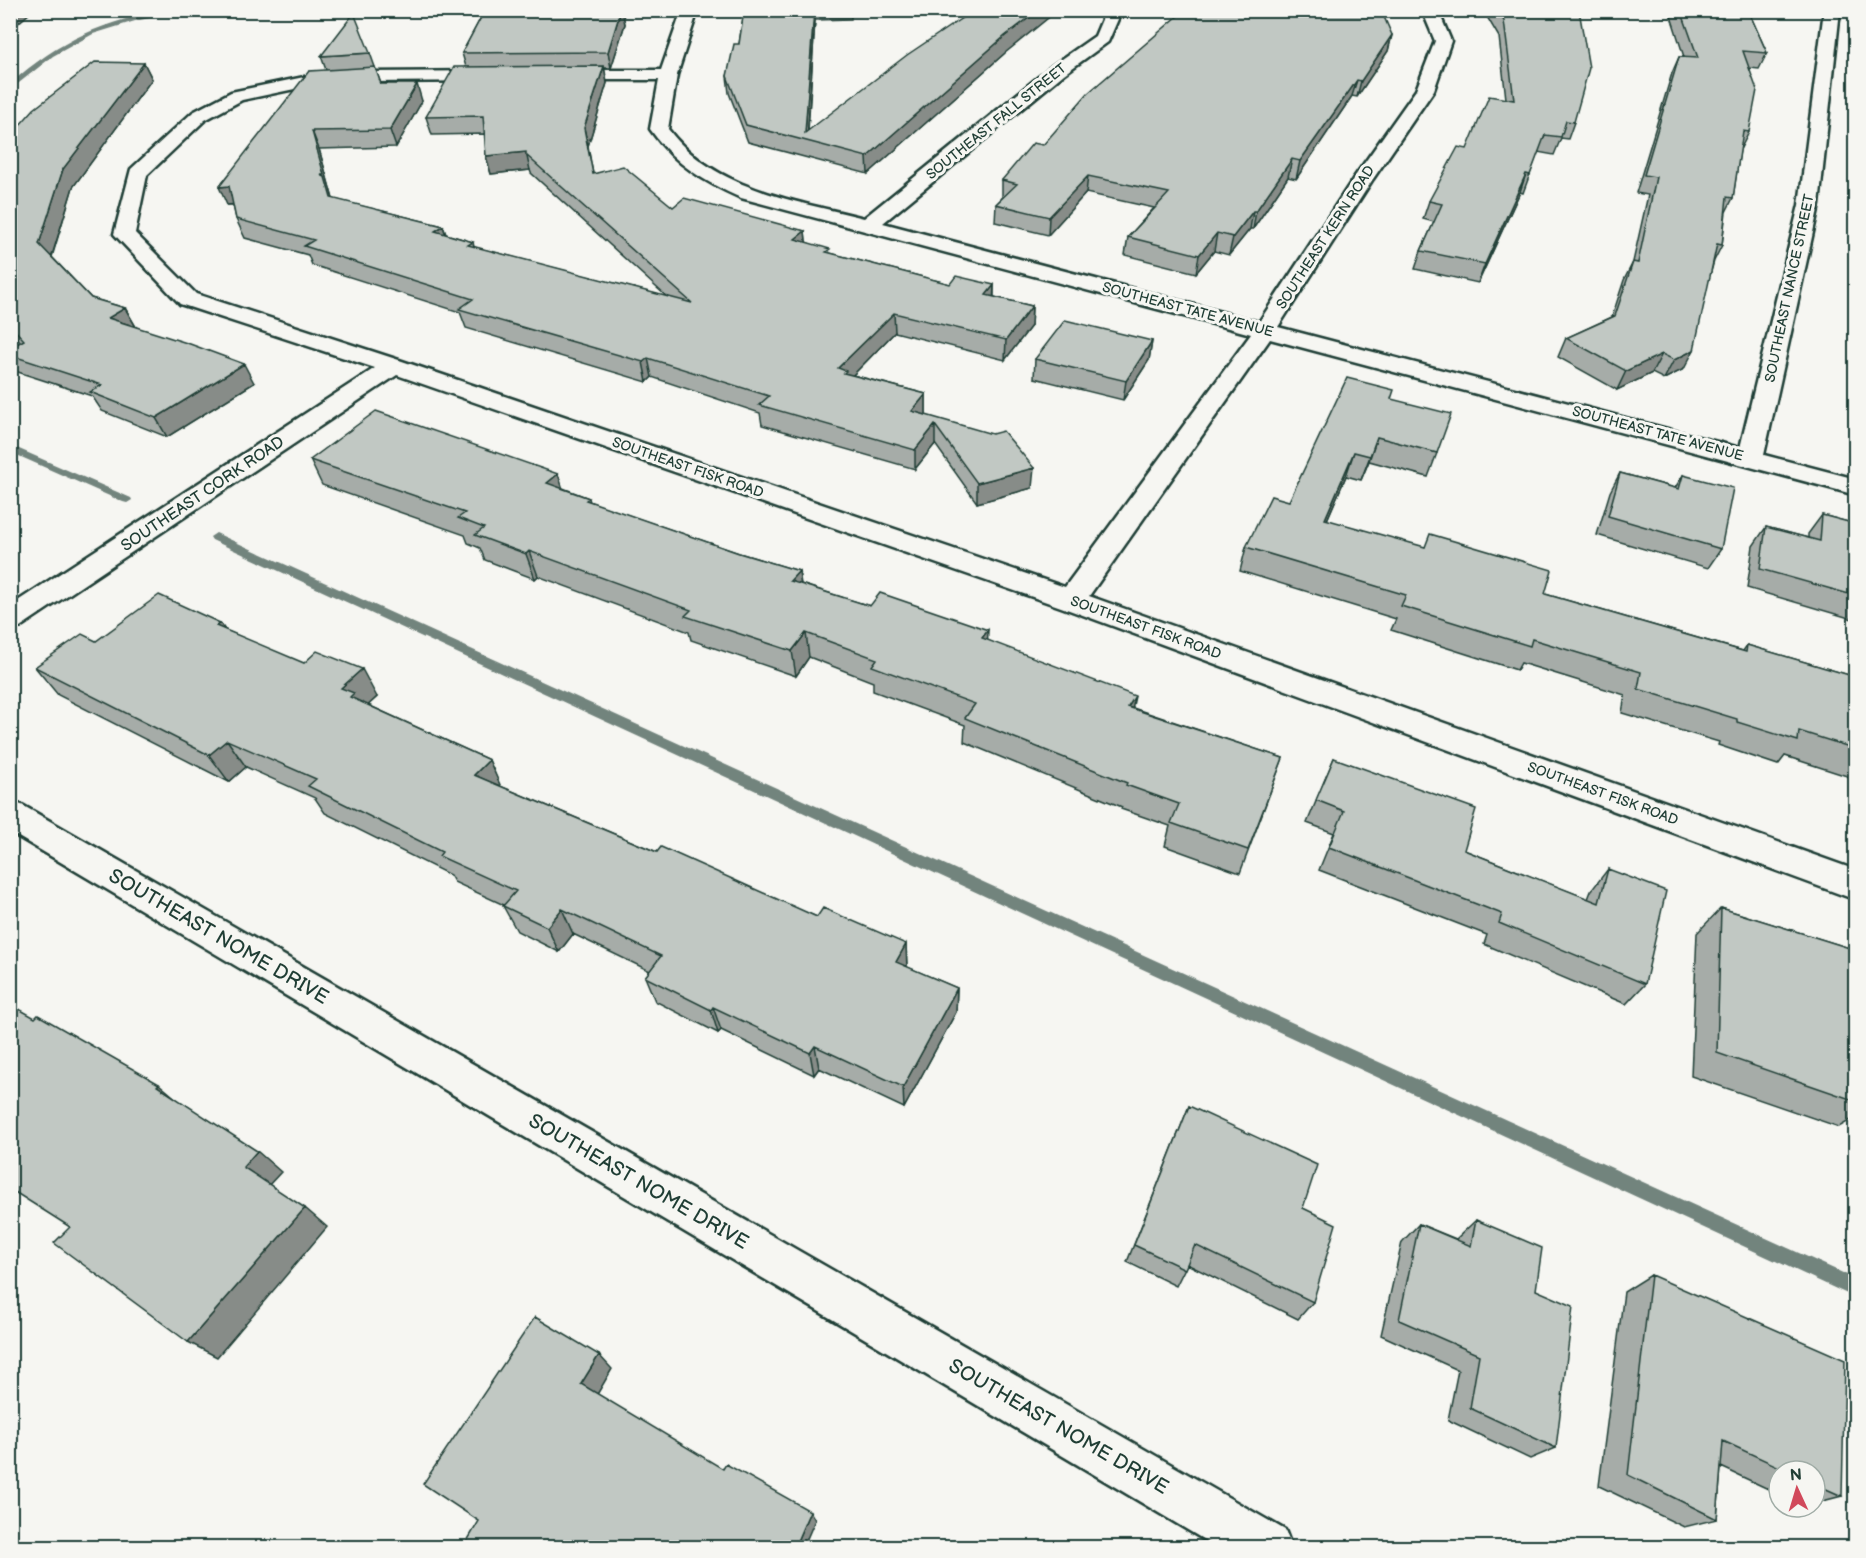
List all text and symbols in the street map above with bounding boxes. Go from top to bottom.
street label: SOUTHEAST FALL STREET [923,59,1070,183]
street label: SOUTHEAST KERN ROAD [1273,162,1378,312]
street label: SOUTHEAST NANCE STREET [1761,192,1818,384]
street label: SOUTHEAST TATE AVENUE [1100,278,1275,341]
street label: SOUTHEAST TATE AVENUE [1570,402,1745,465]
street label: SOUTHEAST CORK ROAD [118,432,288,556]
street label: SOUTHEAST FISK ROAD [610,434,766,501]
street label: SOUTHEAST FISK ROAD [1068,592,1224,663]
street label: SOUTHEAST FISK ROAD [1525,758,1681,829]
street label: SOUTHEAST NOME DRIVE [104,864,333,1010]
street label: SOUTHEAST NOME DRIVE [524,1109,753,1255]
street label: SOUTHEAST NOME DRIVE [944,1354,1173,1500]
north arrow [1767,1459,1827,1519]
text: N [1789,1466,1803,1485]

